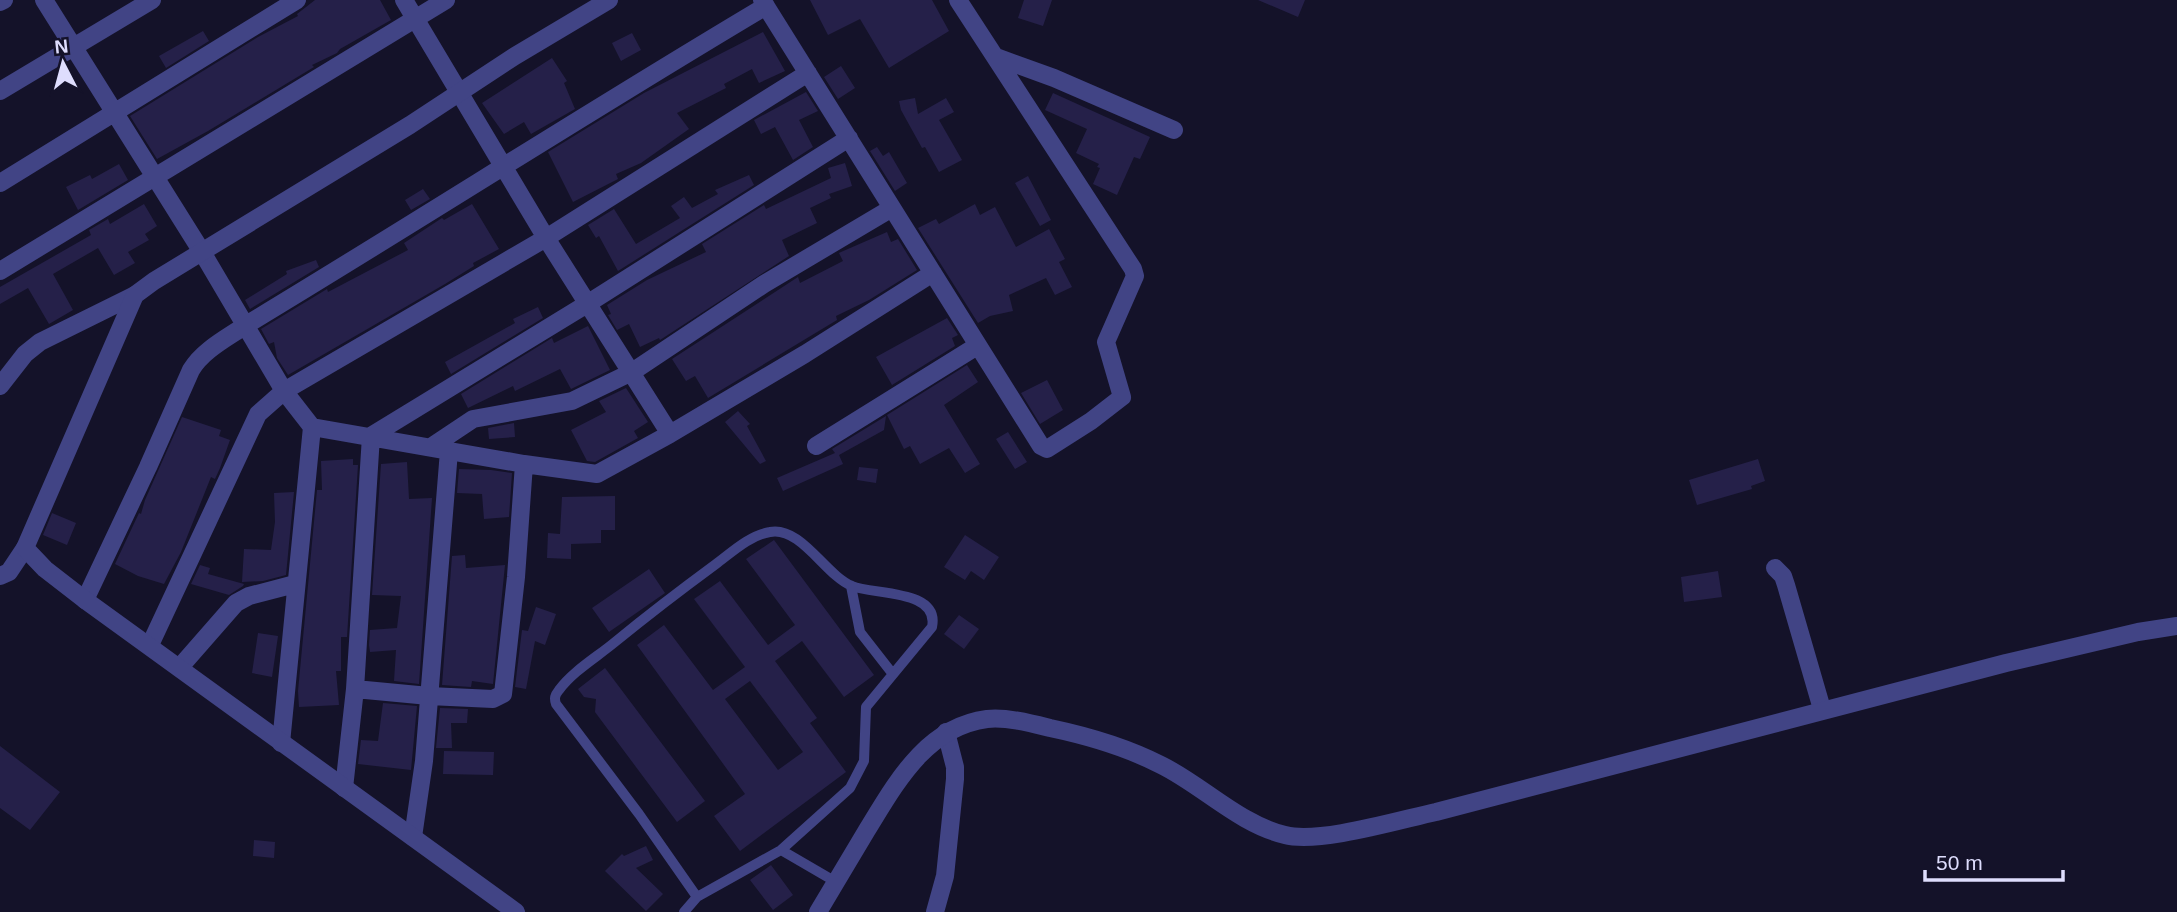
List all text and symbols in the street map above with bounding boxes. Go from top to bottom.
north arrow [28,28,98,98]
text: N [53,35,69,58]
scale bar [1925,838,2063,882]
text: 50 m [1936,851,1983,874]

